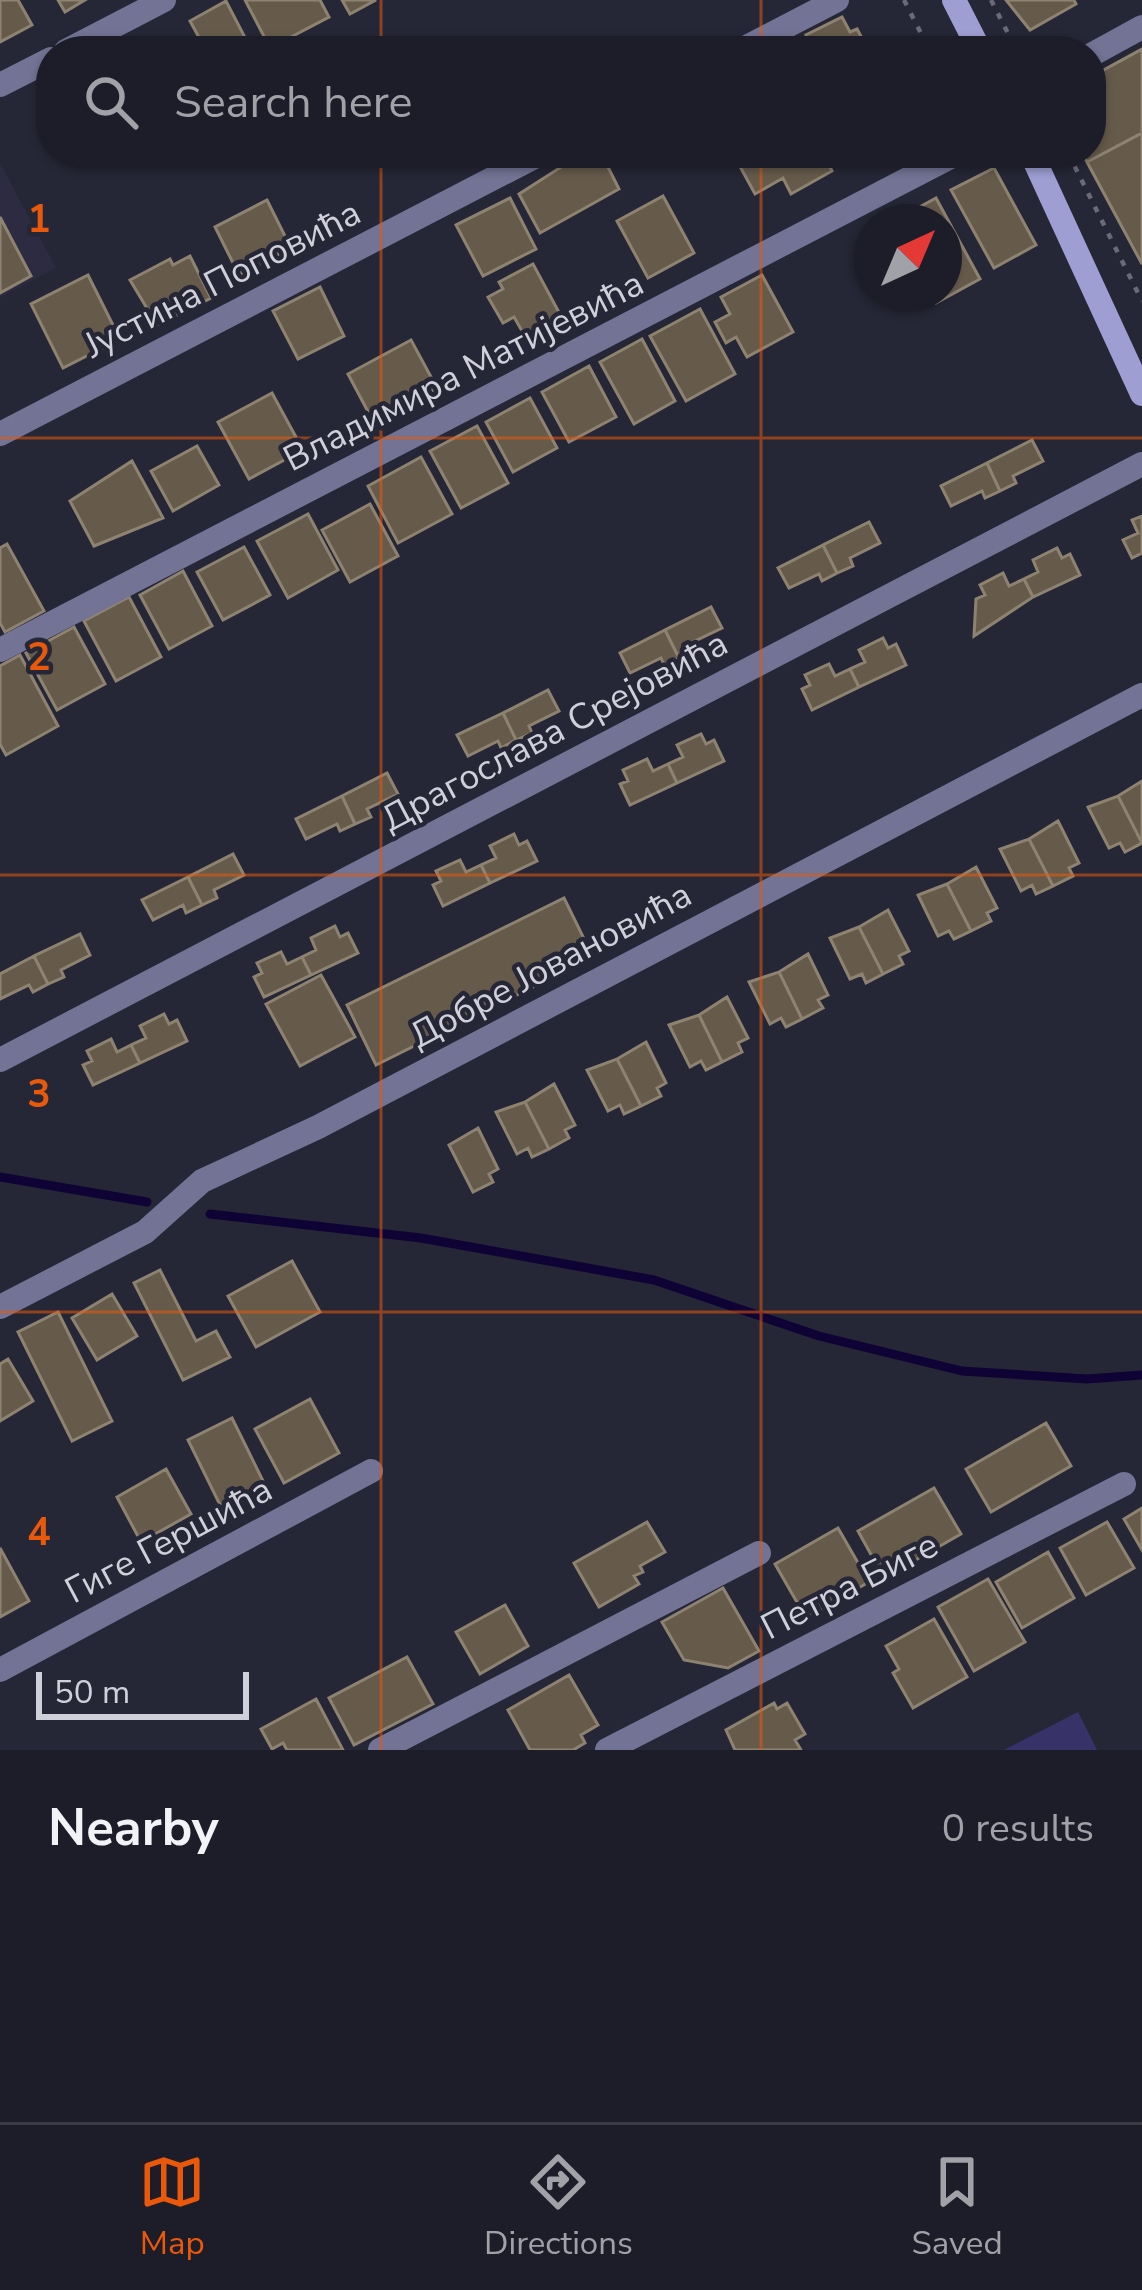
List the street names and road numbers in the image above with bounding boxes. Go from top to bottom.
street label: Јустина Поповића [75,188,369,371]
street label: Владимира Матијевића [275,259,652,483]
street label: Драгослава Срејовића [373,619,736,843]
street label: Добре Јовановића [401,870,700,1060]
street label: Гиге Гершића [56,1465,281,1616]
street label: Петра Биге [753,1521,947,1652]

